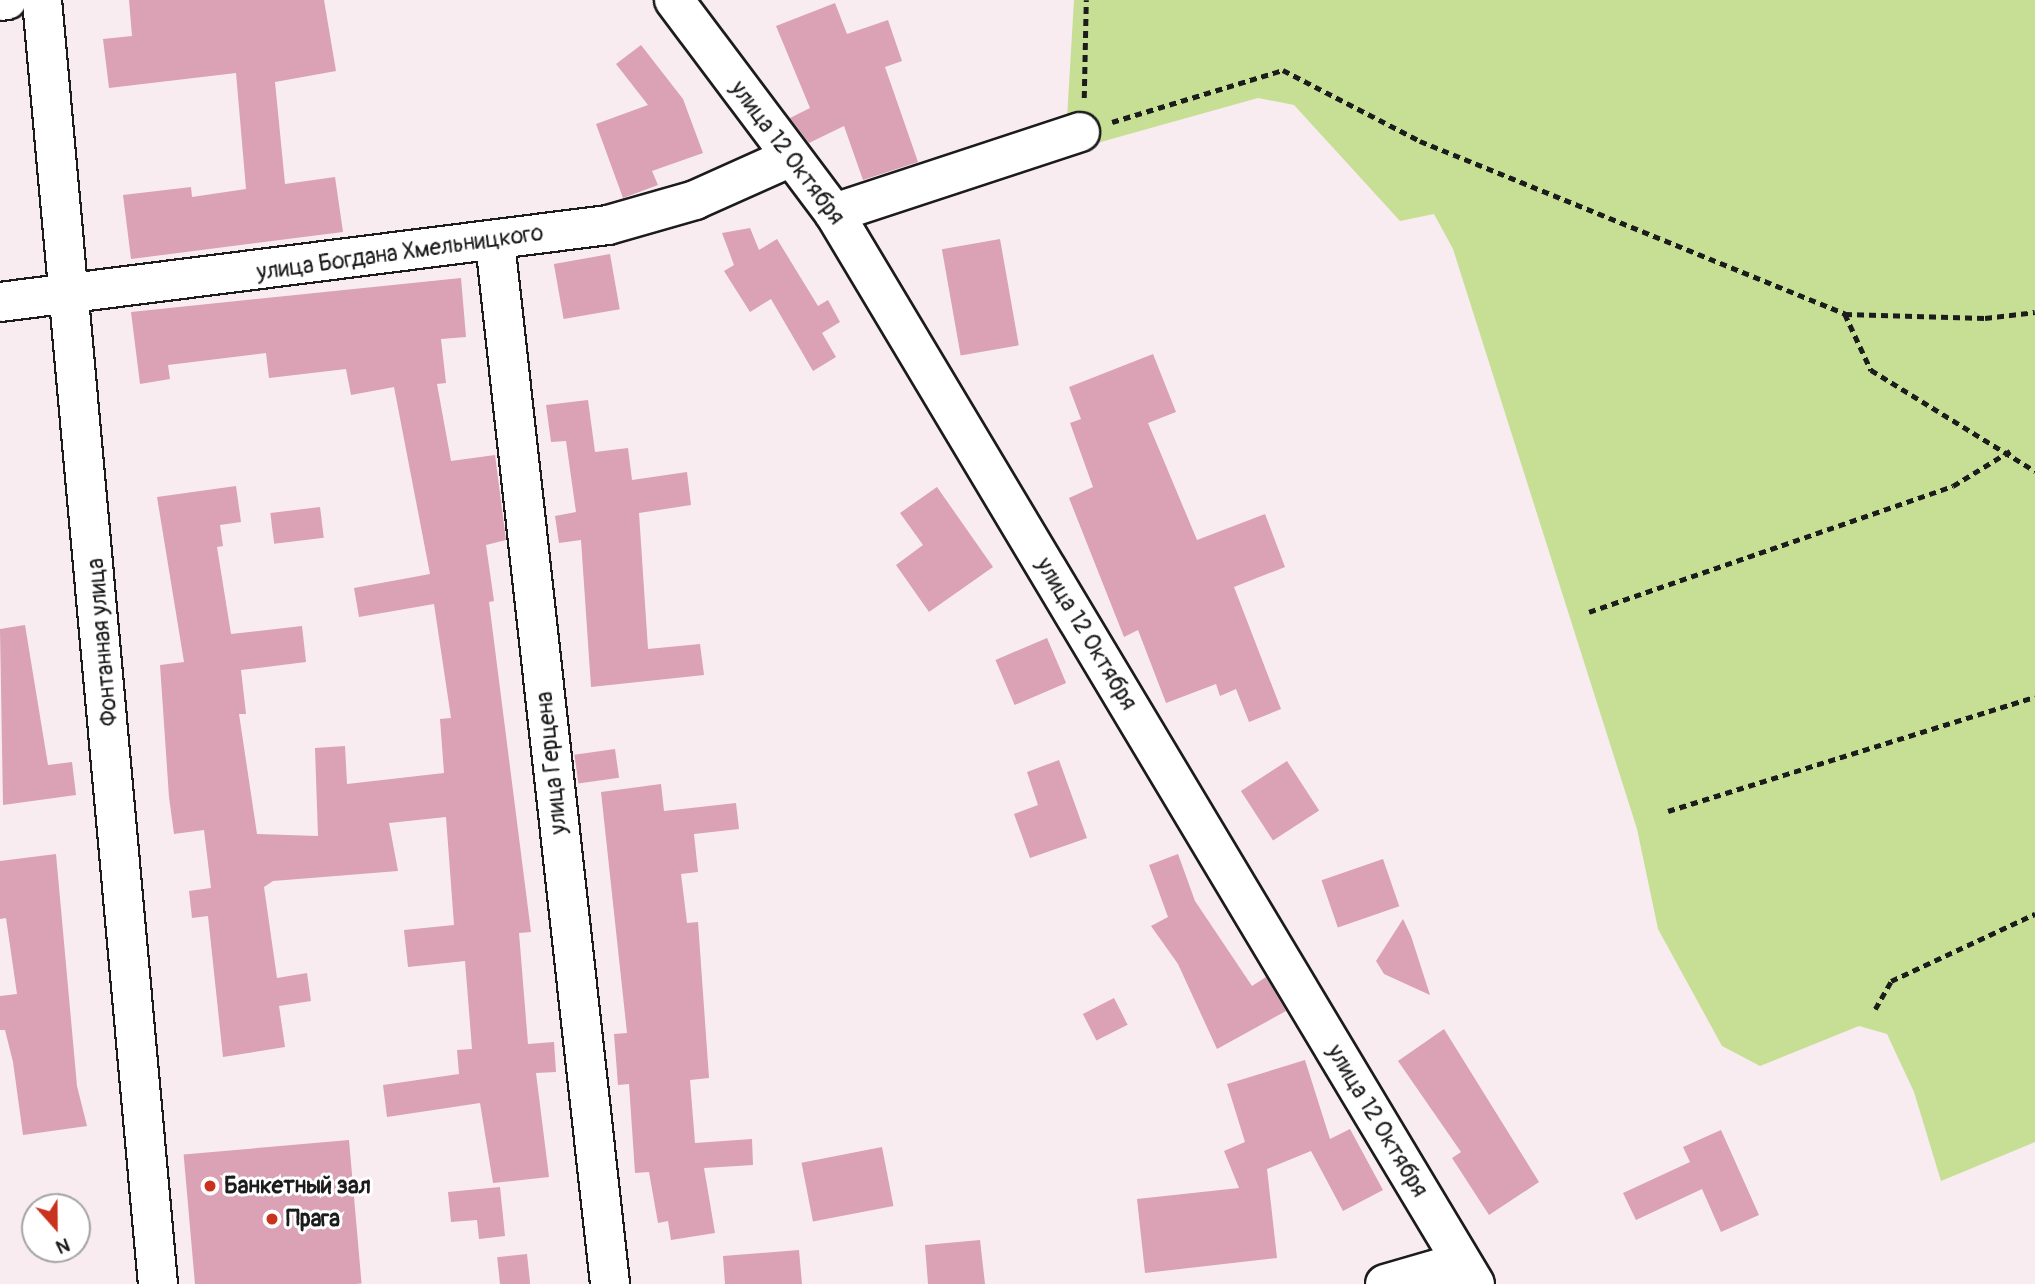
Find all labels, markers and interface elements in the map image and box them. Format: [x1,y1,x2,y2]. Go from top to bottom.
street label: улица 12 Октября [724,76,850,230]
street label: улица Богдана Хмельницкого [255,219,545,287]
street label: улица 12 Октября [1030,553,1142,715]
street label: Фонтанная улица [82,557,124,727]
street label: улица Герцена [531,690,573,836]
street label: улица 12 Октября [1321,1040,1433,1202]
place label: Банкетный зал [224,1172,371,1200]
marker: Банкетный зал [202,1178,218,1194]
north arrow [21,1193,91,1263]
place label: Прага [286,1205,340,1233]
marker: Прага [264,1211,280,1227]
text: N [53,1232,73,1259]

